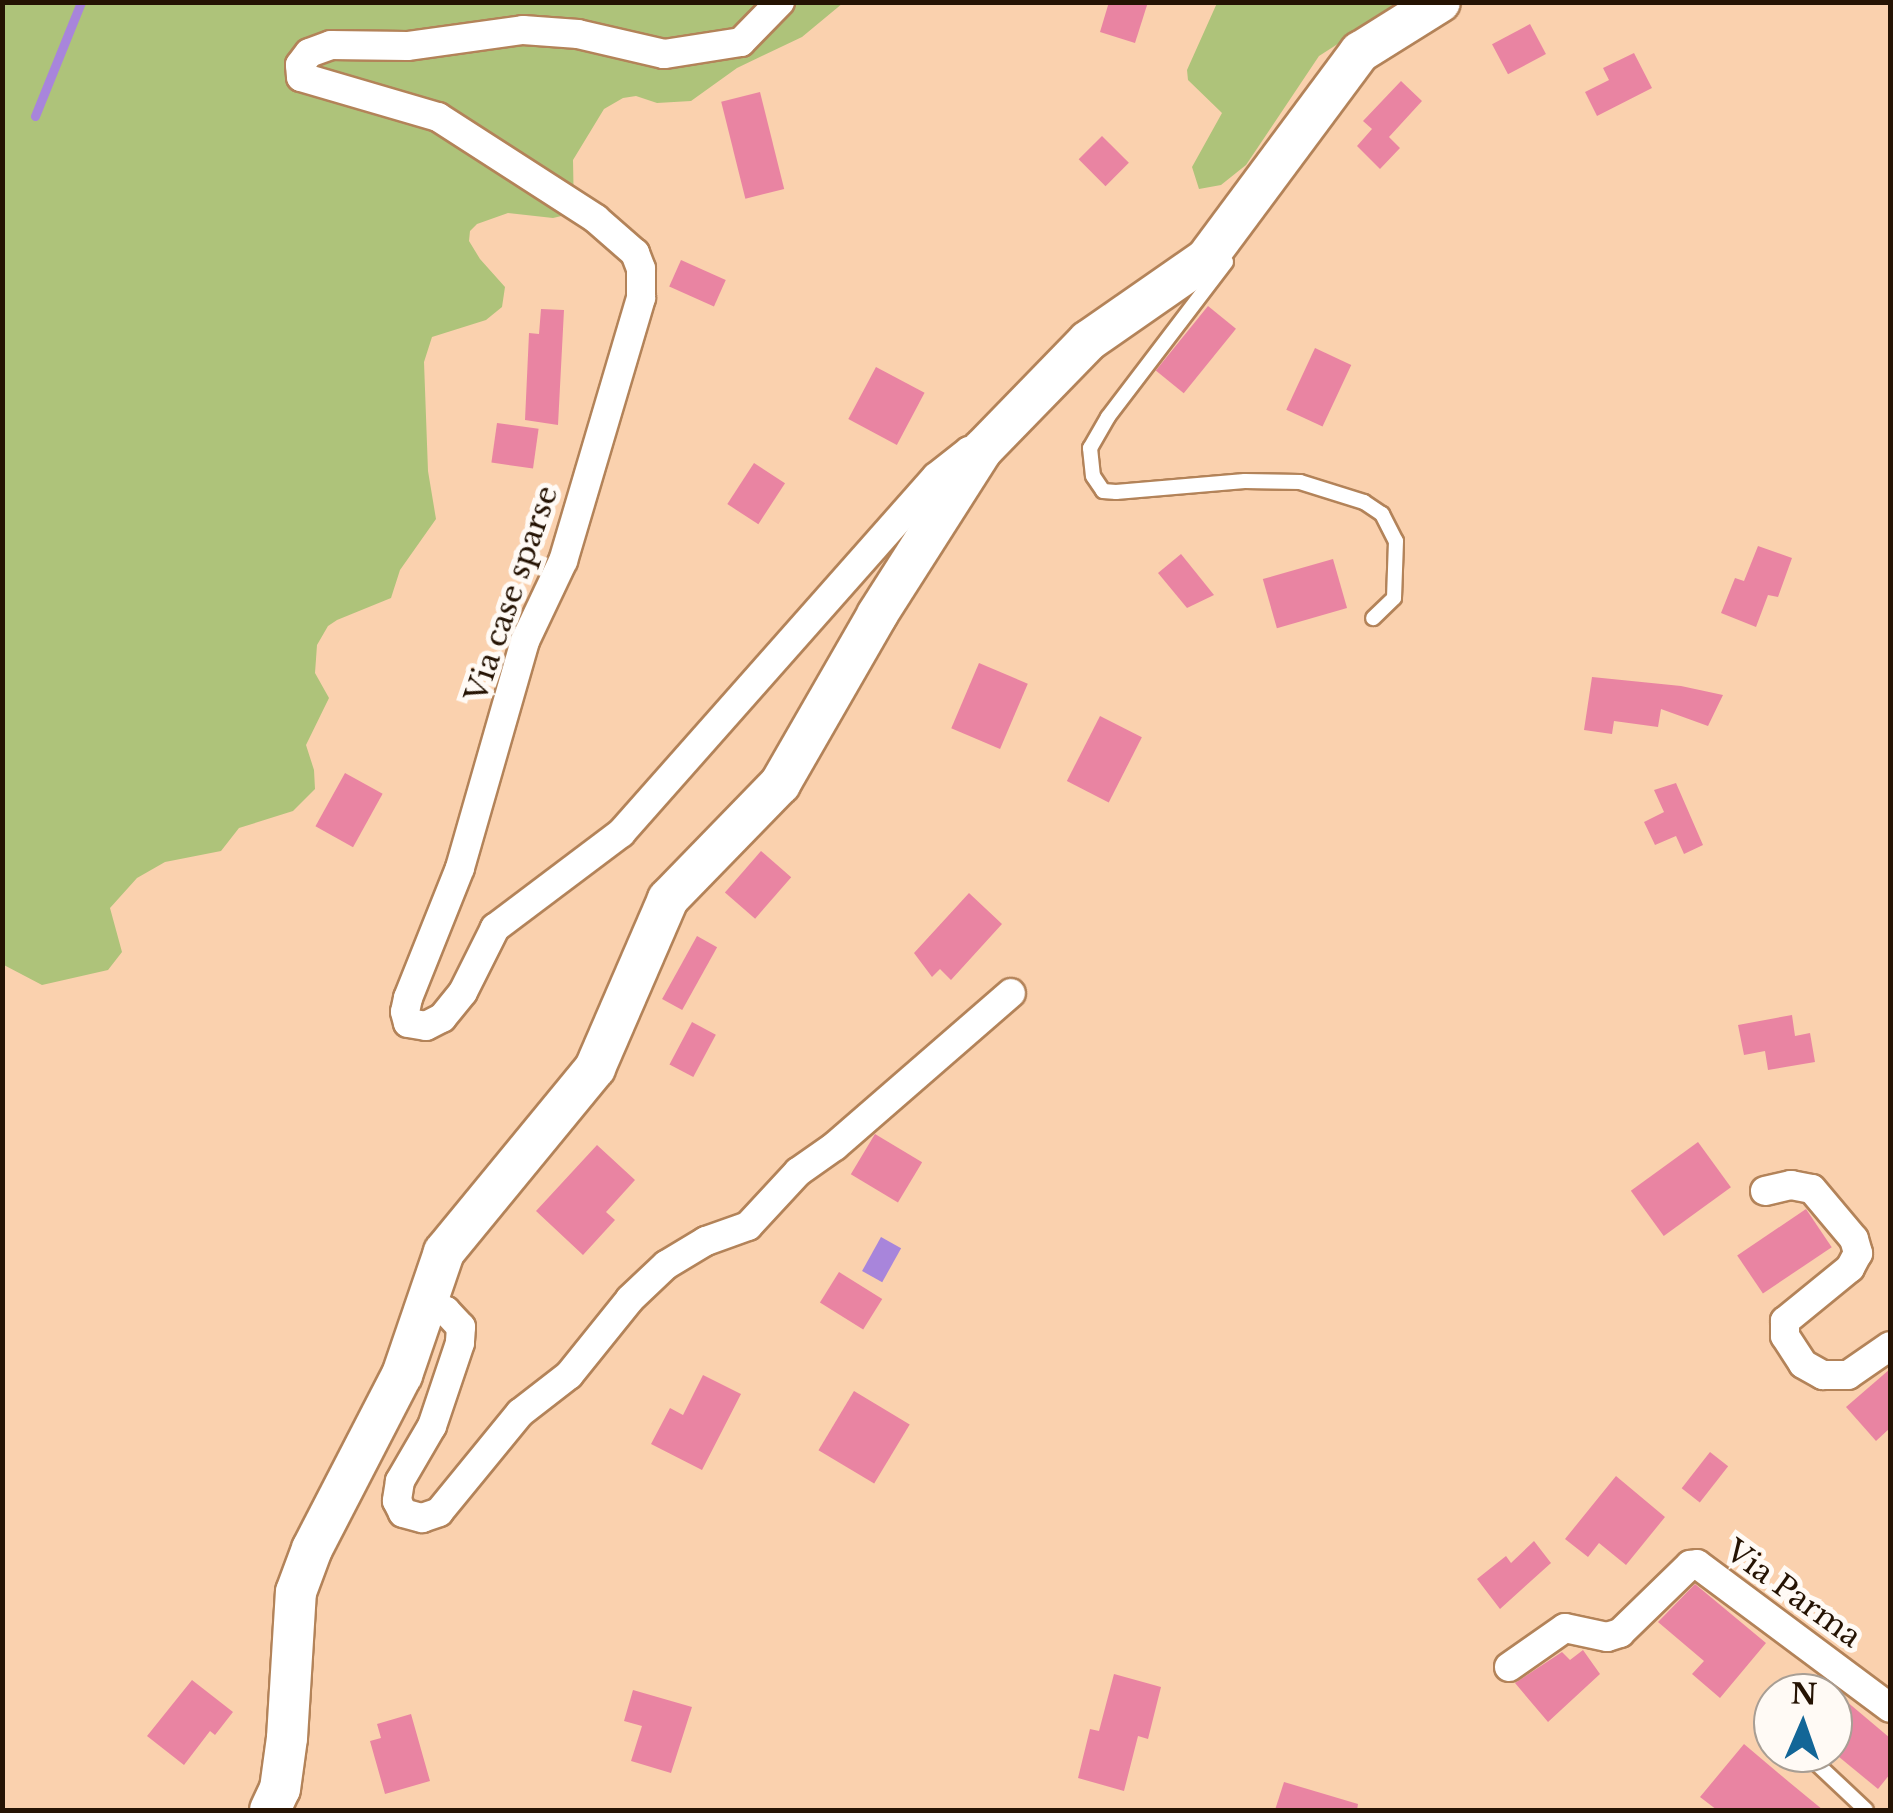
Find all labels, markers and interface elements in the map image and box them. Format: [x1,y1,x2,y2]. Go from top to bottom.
street label: Via case sparse [458,481,566,707]
street label: Via Parma [1718,1533,1868,1655]
north arrow [1753,1673,1853,1773]
text: N [1790,1677,1818,1712]

